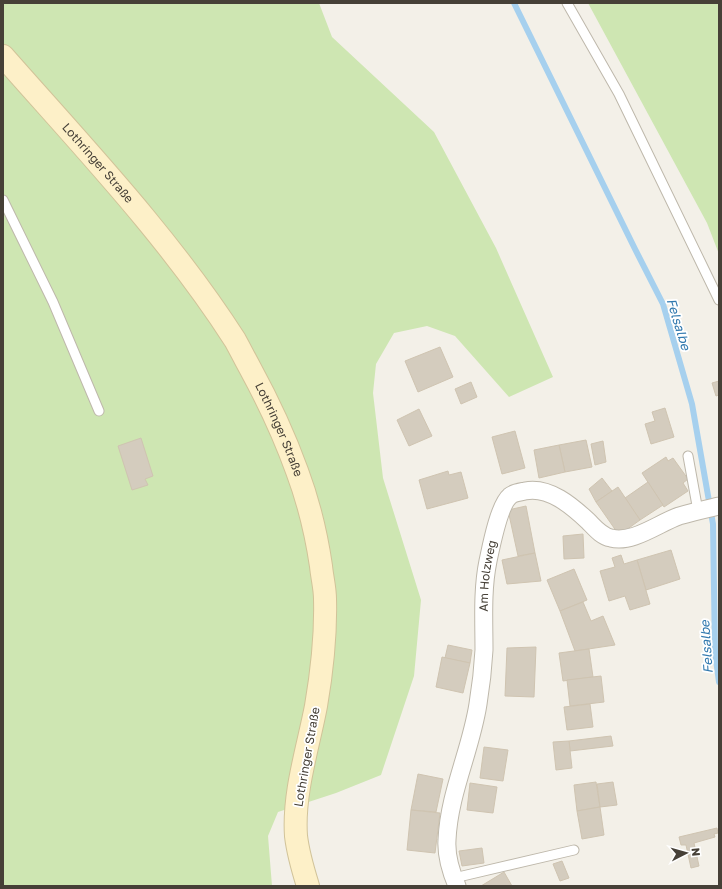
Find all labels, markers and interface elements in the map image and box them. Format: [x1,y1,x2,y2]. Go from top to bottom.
street label: Lothringer Straße [59,120,137,206]
water label: Felsalbe [664,296,695,353]
street label: Lothringer Straße [252,380,306,479]
street label: Am Holzweg [476,539,499,612]
water label: Felsalbe [696,618,716,674]
street label: Lothringer Straße [290,706,323,808]
north arrow [666,833,706,873]
text: N [690,847,703,857]

